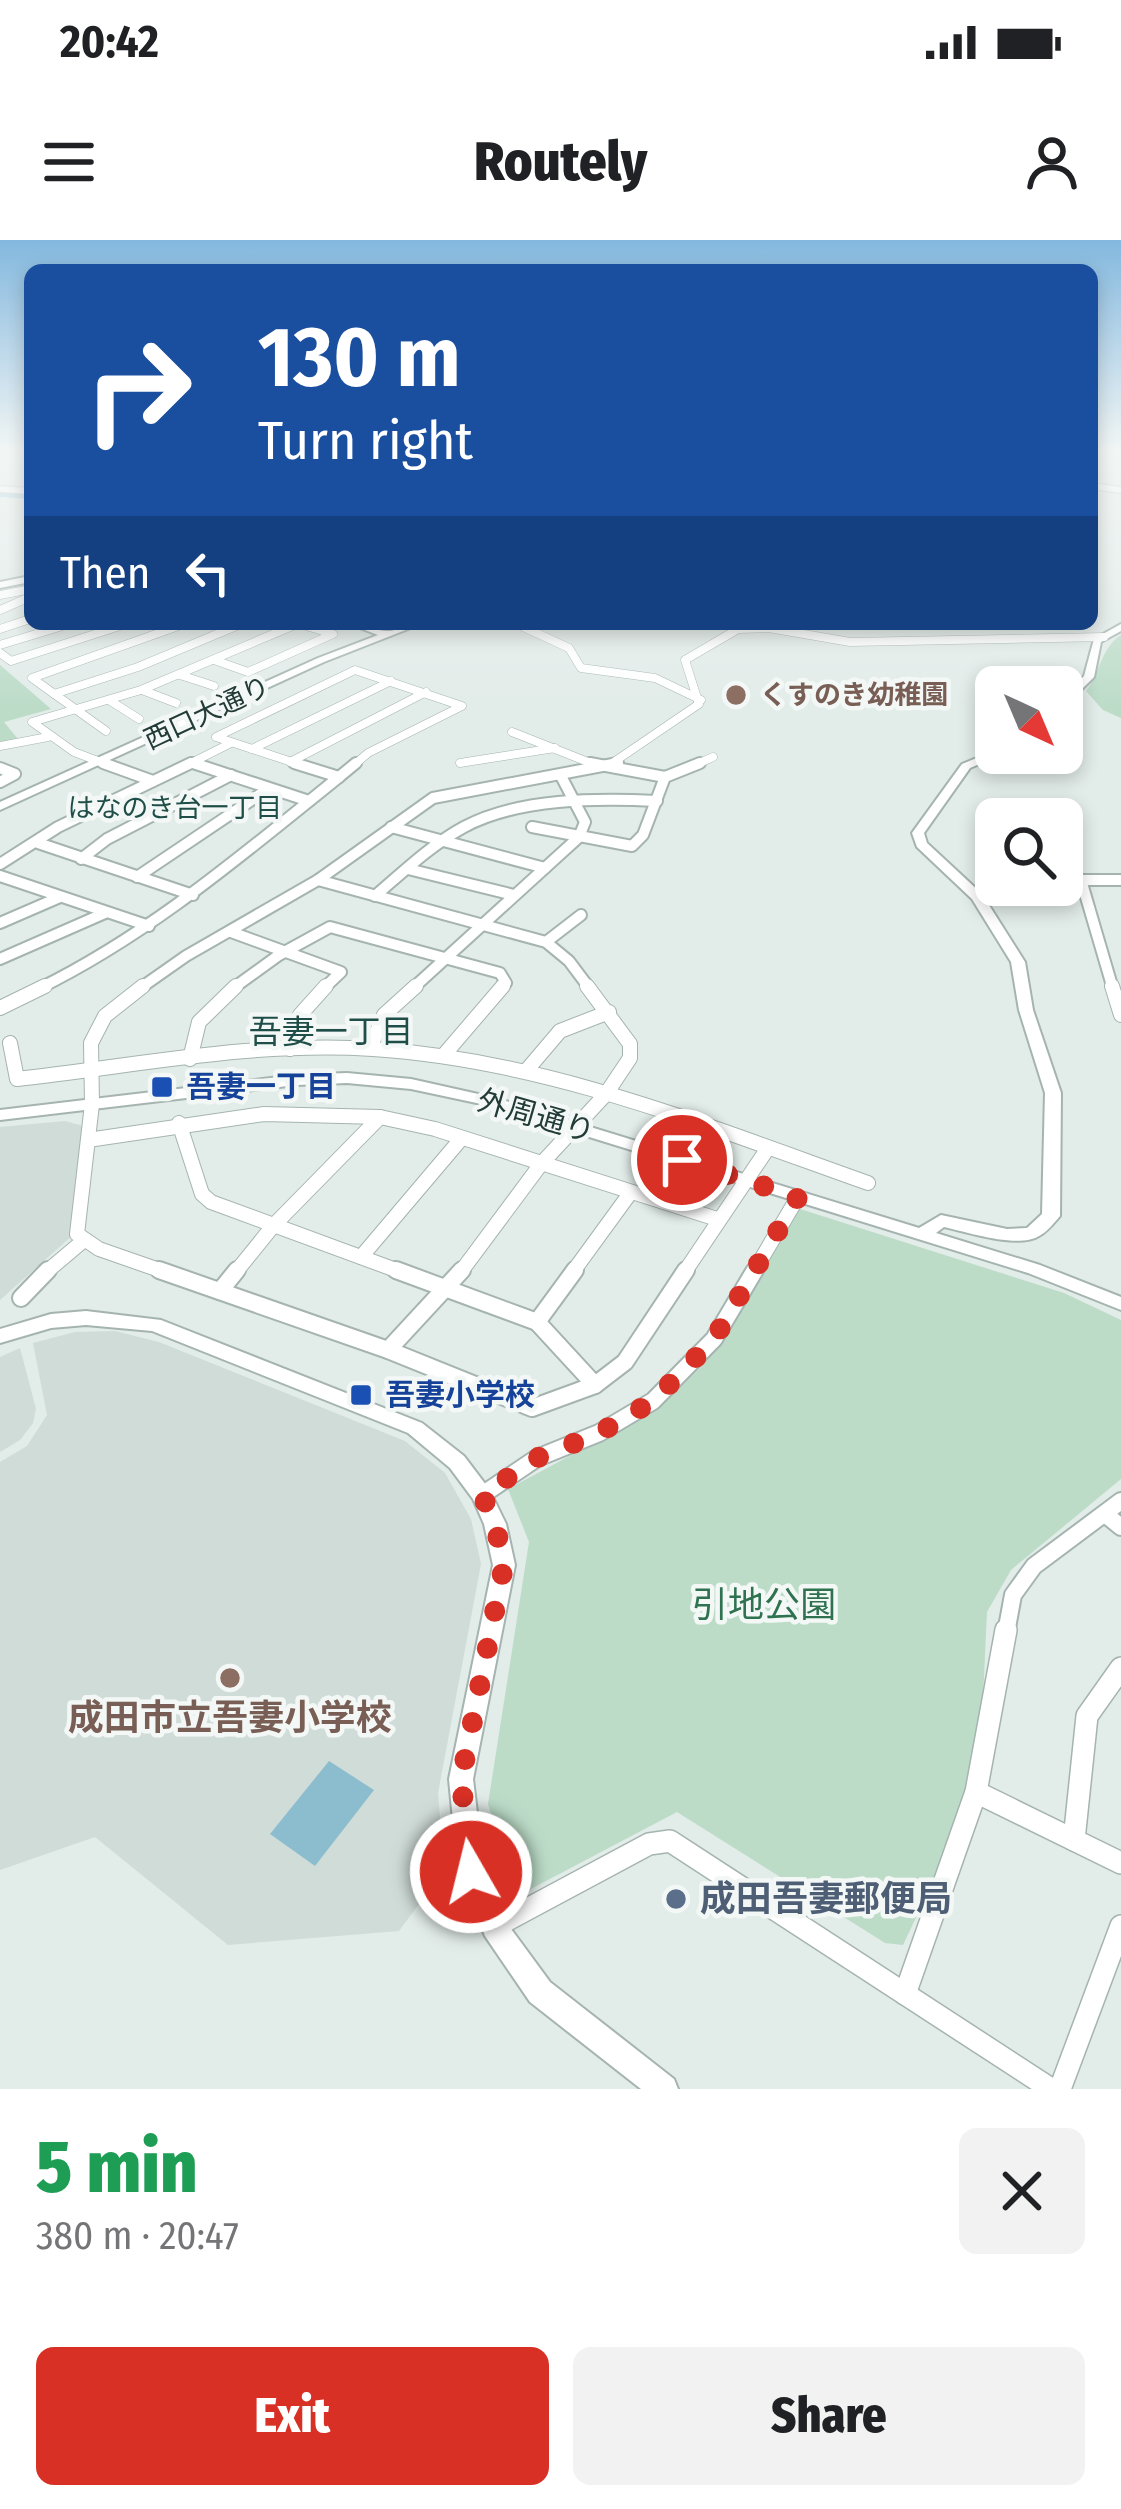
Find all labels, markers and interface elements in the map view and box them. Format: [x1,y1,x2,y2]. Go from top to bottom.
text: 20:42 [60,15,159,69]
icon: menu [36,129,102,195]
icon: person [1019,129,1085,195]
text: Routely [474,130,647,194]
text: 130 m [258,307,461,408]
icon: right [60,312,216,468]
text: Turn right [258,409,473,473]
icon: left [175,540,241,606]
text: Then [60,546,151,600]
north arrow [975,666,1083,774]
map controls [975,666,1083,906]
street label: 西口大通り [139,670,275,756]
place label: くすのき幼稚園 [760,679,948,711]
marker: くすのき幼稚園 [723,682,749,708]
district label: はなのき台一丁目 [67,792,283,824]
button: search [975,798,1083,906]
district label: 吾妻一丁目 [249,1012,414,1052]
place label: 吾妻一丁目 [186,1069,336,1105]
marker: 吾妻一丁目 [149,1074,175,1100]
street label: 外周通り [473,1082,599,1150]
pin [631,1109,733,1211]
icon: arrive [649,1127,715,1193]
place label: 吾妻小学校 [385,1377,535,1413]
marker: 吾妻小学校 [348,1382,374,1408]
park label: 引地公園 [692,1583,836,1627]
marker: 成田市立吾妻小学校 [217,1665,243,1691]
place label: 成田市立吾妻小学校 [68,1696,392,1740]
position arrow [408,1809,534,1935]
place label: 成田吾妻郵便局 [700,1877,952,1921]
marker: 成田吾妻郵便局 [663,1886,689,1912]
text: 5 min [36,2125,198,2211]
button: close [959,2128,1085,2254]
text: 380 m · 20:47 [36,2213,239,2259]
button: Exit [36,2347,549,2485]
button: Share [573,2347,1085,2485]

